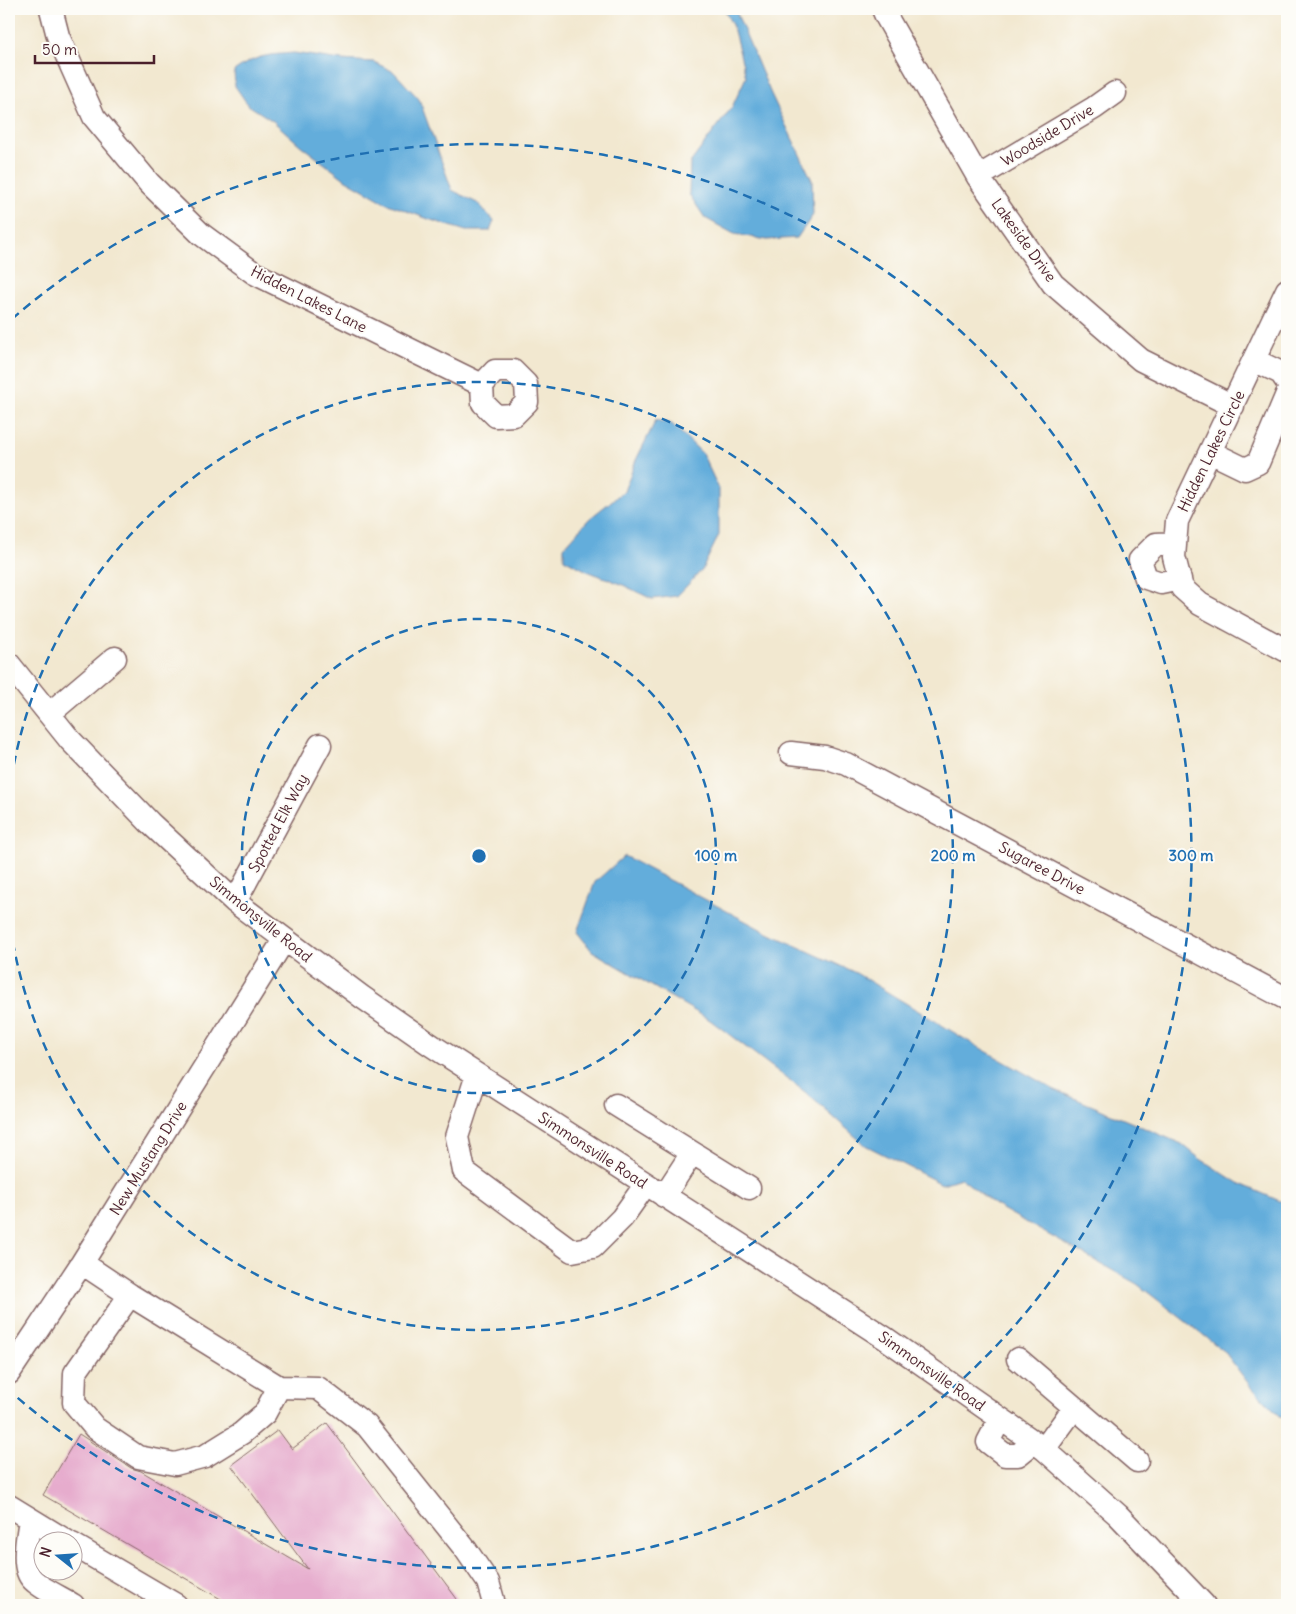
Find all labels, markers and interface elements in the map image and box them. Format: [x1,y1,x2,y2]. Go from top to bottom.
scale bar [35,32,154,64]
text: 50 m [42,40,77,59]
street label: Woodside Drive [997,100,1097,170]
street label: Lakeside Drive [987,195,1061,285]
street label: Hidden Lakes Lane [248,261,370,337]
street label: Hidden Lakes Circle [1173,387,1249,515]
street label: Spotted Elk Way [244,770,312,876]
street label: Sugaree Drive [996,837,1088,899]
text: 100 m [695,846,737,865]
text: 200 m [931,846,975,865]
text: 300 m [1169,846,1214,865]
centre of rings [470,847,488,865]
street label: Simmonsville Road [206,872,316,966]
street label: New Mustang Drive [105,1097,191,1219]
street label: Simmonsville Road [535,1108,651,1192]
street label: Simmonsville Road [875,1327,989,1415]
north arrow [32,1532,82,1582]
text: N [36,1545,56,1559]

